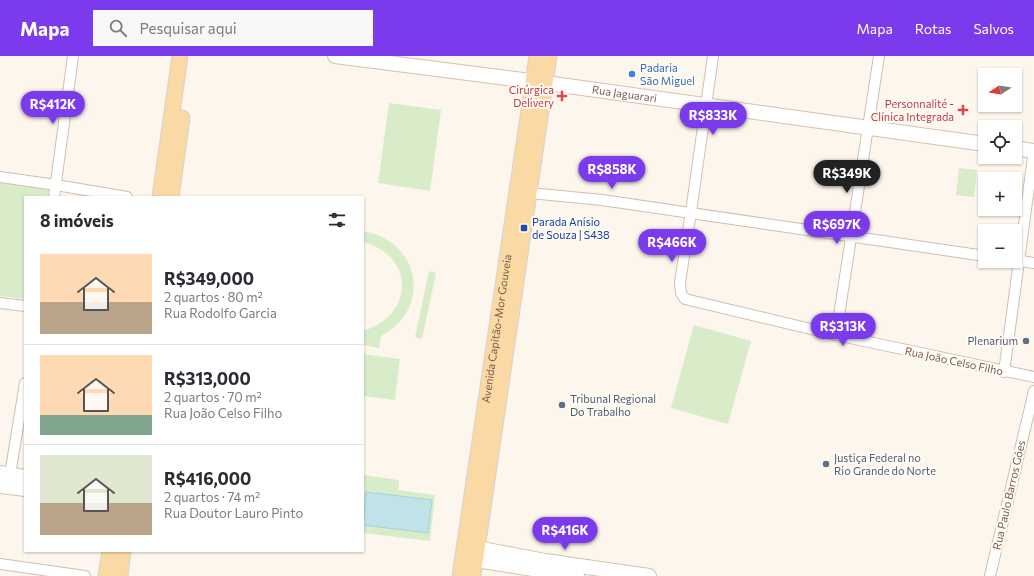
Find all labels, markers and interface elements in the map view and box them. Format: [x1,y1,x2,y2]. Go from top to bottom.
search box [93,10,373,46]
text: Mapa [20,17,69,40]
icon: search [107,17,129,39]
text: Pesquisar aqui [139,19,237,37]
text: Mapa [857,20,893,37]
text: Rotas [915,20,951,37]
text: Salvos [973,20,1014,37]
place label: Padaria São Miguel [640,61,695,87]
north arrow [978,68,1022,112]
map controls [978,68,1022,268]
marker: Padaria São Miguel [627,69,637,79]
street label: Rua Jaguarari [591,82,658,104]
place label: Cirúrgica Delivery [509,83,554,109]
pin: R$412K [20,91,86,125]
marker: Cirúrgica Delivery [557,91,567,101]
text: R$412K [30,96,76,112]
place label: Personnalité - Clínica Integrada [871,97,954,123]
pin: R$833K [680,102,746,136]
marker: Personnalité - Clínica Integrada [957,104,969,116]
text: R$833K [689,107,737,123]
button: locate [978,120,1022,164]
pin: R$858K [579,156,645,190]
pin: R$349K [814,160,880,194]
text: R$858K [587,161,637,177]
text: R$349K [822,165,872,181]
button: + [978,172,1022,216]
icon: filters [326,209,348,231]
text: 8 imóveis [40,210,114,231]
pin: R$697K [804,211,870,245]
place label: Parada Anísio de Souza | S438 [532,215,610,241]
text: R$697K [813,216,861,232]
marker: Parada Anísio de Souza | S438 [519,223,529,233]
button: − [978,224,1022,268]
pin: R$466K [639,229,705,263]
text: R$466K [647,234,697,250]
street label: Avenida Capitão-Mor Gouveia [479,253,514,404]
text: R$349,000 [164,268,254,289]
icon: home [72,270,120,318]
text: 2 quartos · 80 m² [164,289,263,305]
text: Rua Rodolfo Garcia [164,305,277,321]
pin: R$313K [810,313,876,347]
text: R$313K [820,318,866,334]
place label: Plenarium [967,334,1018,347]
marker: Plenarium [1021,336,1031,346]
street label: Rua João Celso Filho [904,344,1005,378]
text: R$313,000 [164,368,251,389]
icon: home [72,371,120,419]
text: 2 quartos · 70 m² [164,389,262,405]
place label: Tribunal Regional Do Trabalho [570,392,656,418]
marker: Tribunal Regional Do Trabalho [557,400,567,410]
text: Rua João Celso Filho [164,405,282,421]
street label: Rua Paulo Barros Góes [990,439,1027,551]
place label: Justiça Federal no Rio Grande do Norte [834,451,936,477]
marker: Justiça Federal no Rio Grande do Norte [821,459,831,469]
text: R$416,000 [164,468,251,489]
icon: home [72,471,120,519]
text: 2 quartos · 74 m² [164,489,260,505]
text: Rua Doutor Lauro Pinto [164,505,303,521]
pin: R$416K [532,517,598,551]
text: R$416K [541,522,589,538]

